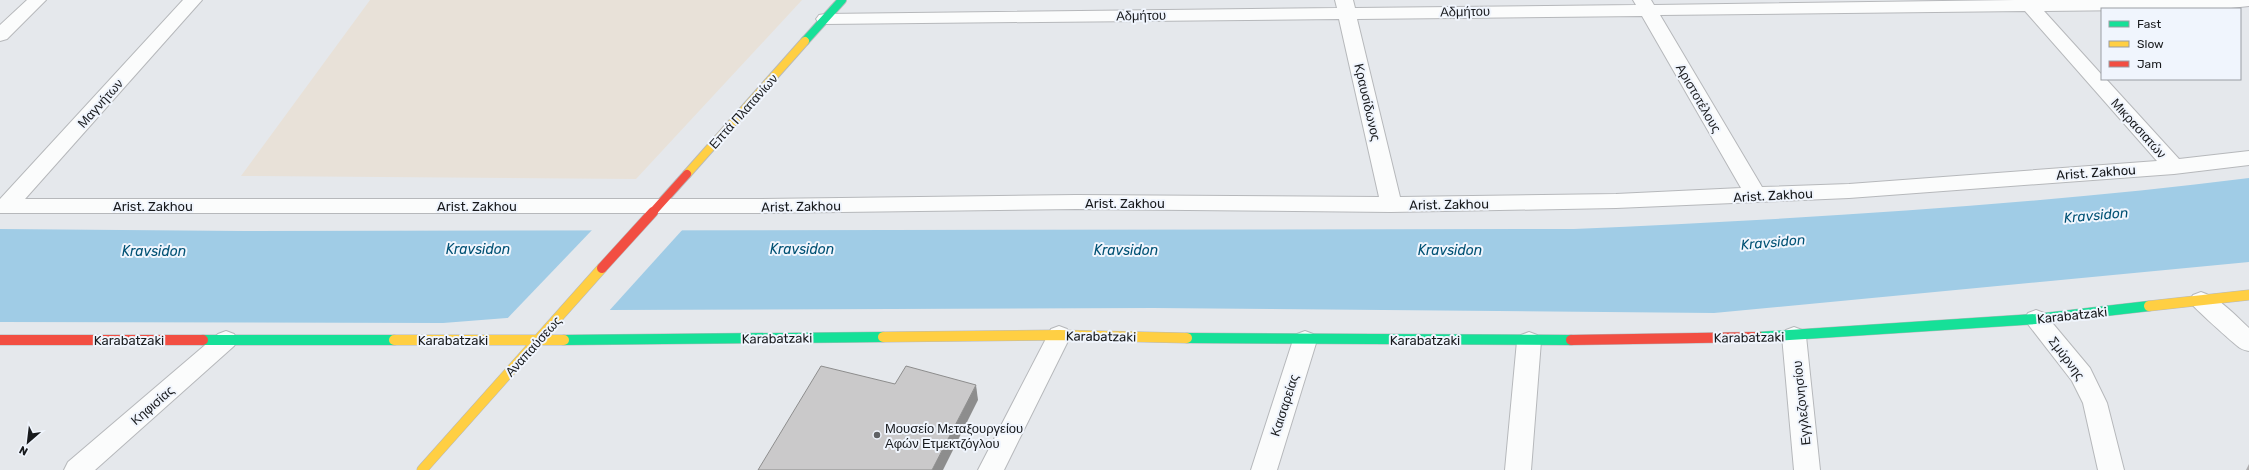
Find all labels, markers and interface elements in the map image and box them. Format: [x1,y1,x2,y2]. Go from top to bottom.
street label: Αδμήτου [1440,4,1490,19]
street label: Αδμήτου [1116,8,1166,23]
legend [2101,8,2241,80]
text: Fast [2137,17,2161,31]
text: Slow [2137,37,2164,51]
text: Jam [2137,57,2162,71]
street label: Αριστοτέλους [1673,61,1724,135]
street label: Κραυσίδωνος [1351,62,1384,142]
street label: Επτά Πλατανίων [706,71,781,152]
street label: Μαγνήτων [75,76,126,131]
street label: Μικρασιατών [2108,95,2169,161]
street label: Arist. Zakhou [2056,162,2136,183]
street label: Arist. Zakhou [1733,186,1813,205]
street label: Arist. Zakhou [1085,196,1165,211]
street label: Arist. Zakhou [1409,196,1489,213]
street label: Arist. Zakhou [761,198,841,215]
street label: Arist. Zakhou [113,199,193,214]
street label: Arist. Zakhou [437,199,517,214]
water label: Kravsidon [2063,204,2129,227]
water label: Kravsidon [1740,231,1806,254]
water label: Kravsidon [446,241,510,258]
water label: Kravsidon [770,241,834,258]
water label: Kravsidon [1094,242,1158,259]
water label: Kravsidon [1418,242,1482,259]
water label: Kravsidon [122,243,186,260]
street label: Karabatzaki [2036,304,2108,327]
street label: Αναπαύσεως [502,313,564,380]
street label: Karabatzaki [1066,328,1136,345]
street label: Karabatzaki [1714,329,1784,346]
street label: Karabatzaki [742,330,812,347]
street label: Karabatzaki [94,333,164,348]
street label: Karabatzaki [418,333,488,348]
street label: Karabatzaki [1390,333,1460,348]
street label: Σμύρνης [2046,334,2088,383]
street label: Εγγλεζονησίου [1790,360,1813,446]
street label: Καισαρείας [1267,372,1302,438]
street label: Κηφισίας [128,383,177,428]
place label: Μουσείο Μεταξουργείου Αφών Ετμεκτζόγλου [885,421,1023,451]
north arrow [8,422,48,462]
marker: Μουσείο Μεταξουργείου Αφών Ετμεκτζόγλου [872,430,882,440]
text: N [17,443,30,458]

